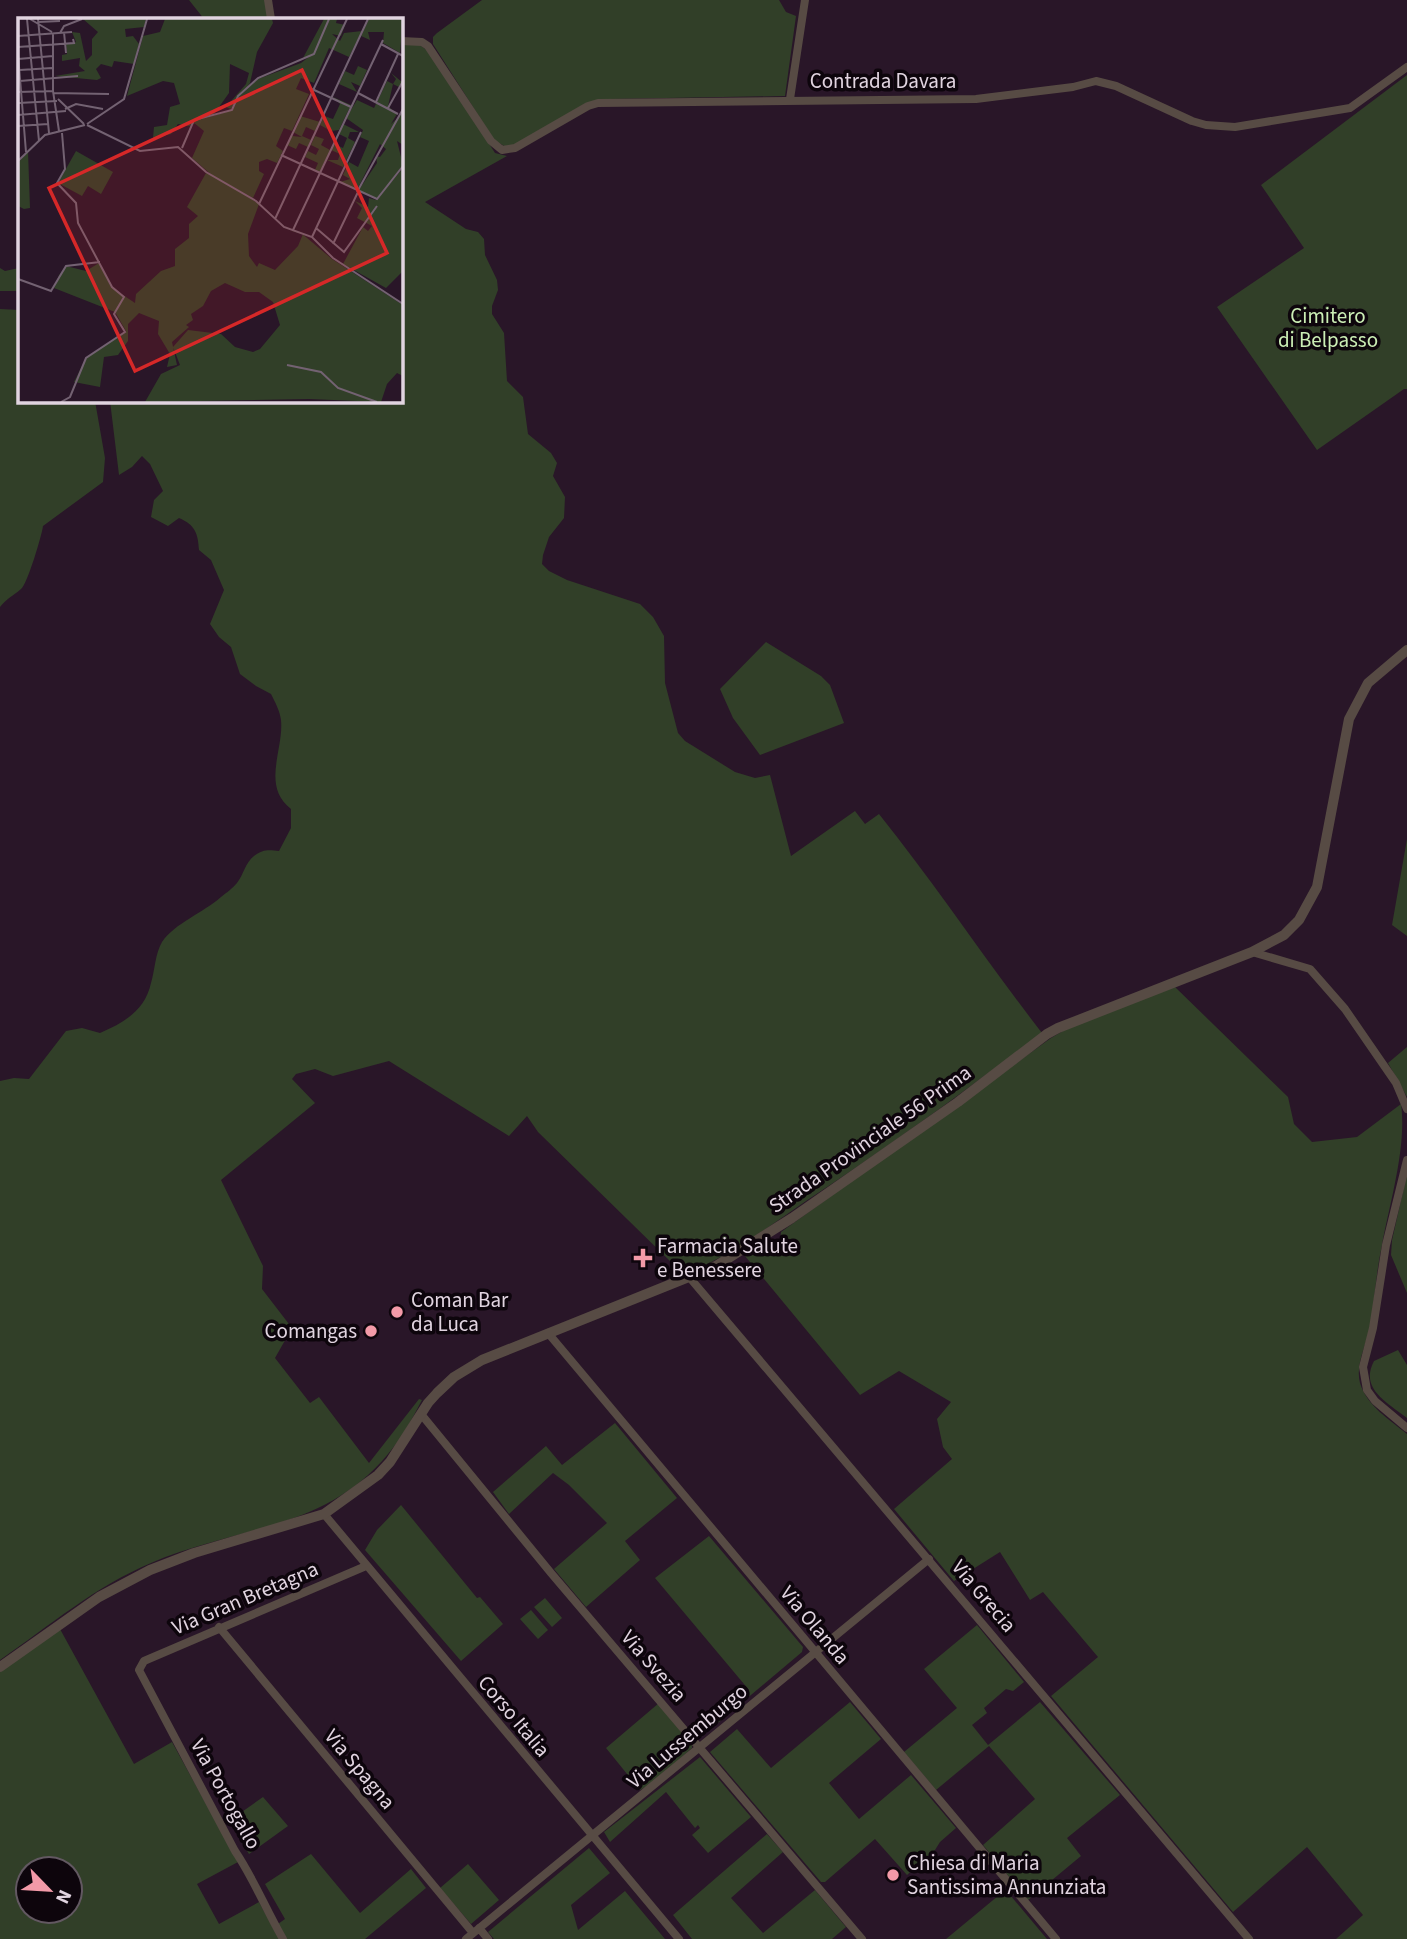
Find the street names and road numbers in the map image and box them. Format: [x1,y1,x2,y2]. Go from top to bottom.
street label: Contrada Davara [810,66,956,96]
street label: Strada Provinciale 56 Prima [763,1058,977,1220]
street label: Via Grecia [945,1553,1023,1639]
street label: Via Gran Bretagna [167,1554,323,1642]
street label: Via Olanda [773,1579,857,1671]
street label: Via Svezia [614,1623,694,1709]
street label: Corso Italia [471,1669,557,1763]
street label: Via Lussemburgo [620,1676,754,1796]
street label: Via Spagna [317,1722,403,1816]
street label: Via Portogallo [183,1733,269,1855]

